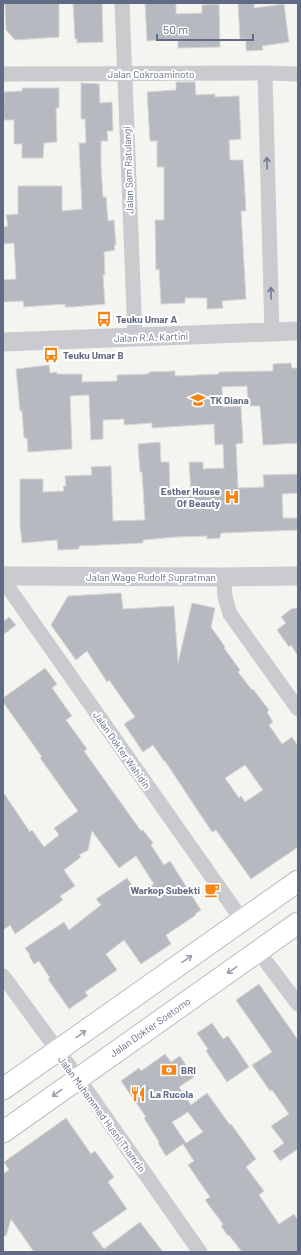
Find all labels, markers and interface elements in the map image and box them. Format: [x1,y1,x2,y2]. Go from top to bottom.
scale bar [157,16,253,42]
text: 50 m [163,22,188,36]
street label: Jalan Cokroaminoto [108,68,194,80]
street label: Jalan Sam Ratulangi [120,126,136,214]
one-way arrow [264,157,271,170]
one-way arrow [267,287,275,300]
bus stop icon: Teuku Umar A [95,310,113,328]
place label: Teuku Umar A [116,313,177,325]
street label: Jalan R.A. Kartini [114,330,188,344]
bus stop icon: Teuku Umar B [42,346,60,364]
place label: Teuku Umar B [63,349,124,361]
school or university icon: TK Diana [189,391,207,409]
place label: TK Diana [210,394,249,406]
place label: Esther House Of Beauty [161,485,221,509]
hospital icon: Esther House Of Beauty [223,488,241,506]
street label: Jalan Wage Rudolf Supratman [86,571,216,583]
street label: Jalan Dokter Wahidin [91,709,153,791]
cafe icon: Warkop Subekti [203,881,221,899]
place label: Warkop Subekti [130,884,200,896]
one-way arrow [181,955,192,963]
one-way arrow [226,966,237,974]
street label: Jalan Dokter Soetomo [107,995,193,1059]
one-way arrow [75,1030,86,1038]
street label: Jalan Muhammad Husni Thamrin [56,1054,148,1174]
bank icon: BRI [160,1061,178,1079]
place label: BRI [181,1064,196,1076]
restaurant icon: La Rucola [129,1085,147,1103]
place label: La Rucola [150,1088,193,1100]
one-way arrow [52,1089,63,1097]

